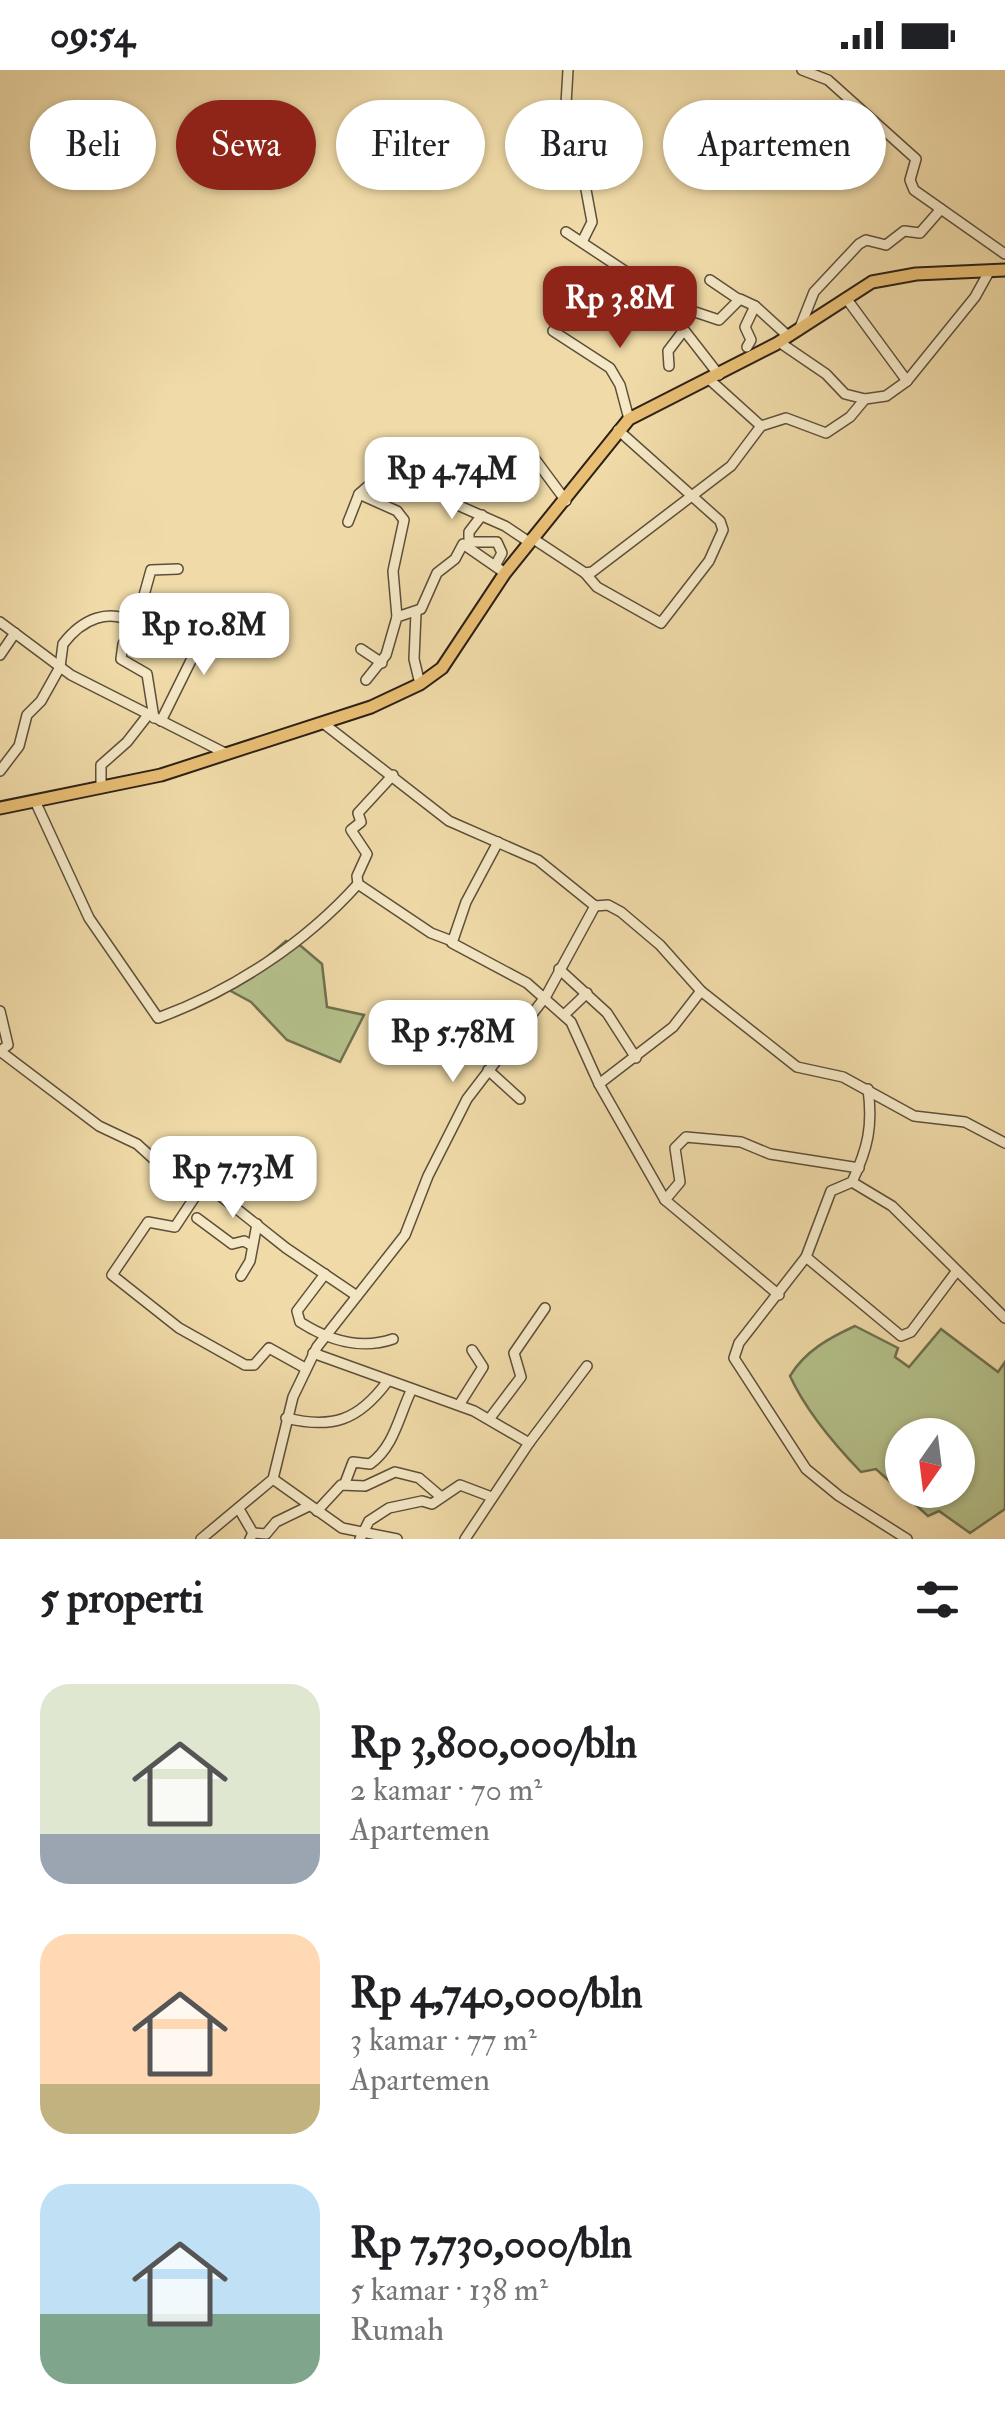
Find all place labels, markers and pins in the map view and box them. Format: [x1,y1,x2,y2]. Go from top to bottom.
pin: Rp 3.8M [528,266,712,351]
pin: Rp 4.74M [349,437,555,522]
pin: Rp 10.8M [101,593,307,678]
pin: Rp 5.78M [350,1000,556,1085]
pin: Rp 7.73M [130,1136,336,1221]

